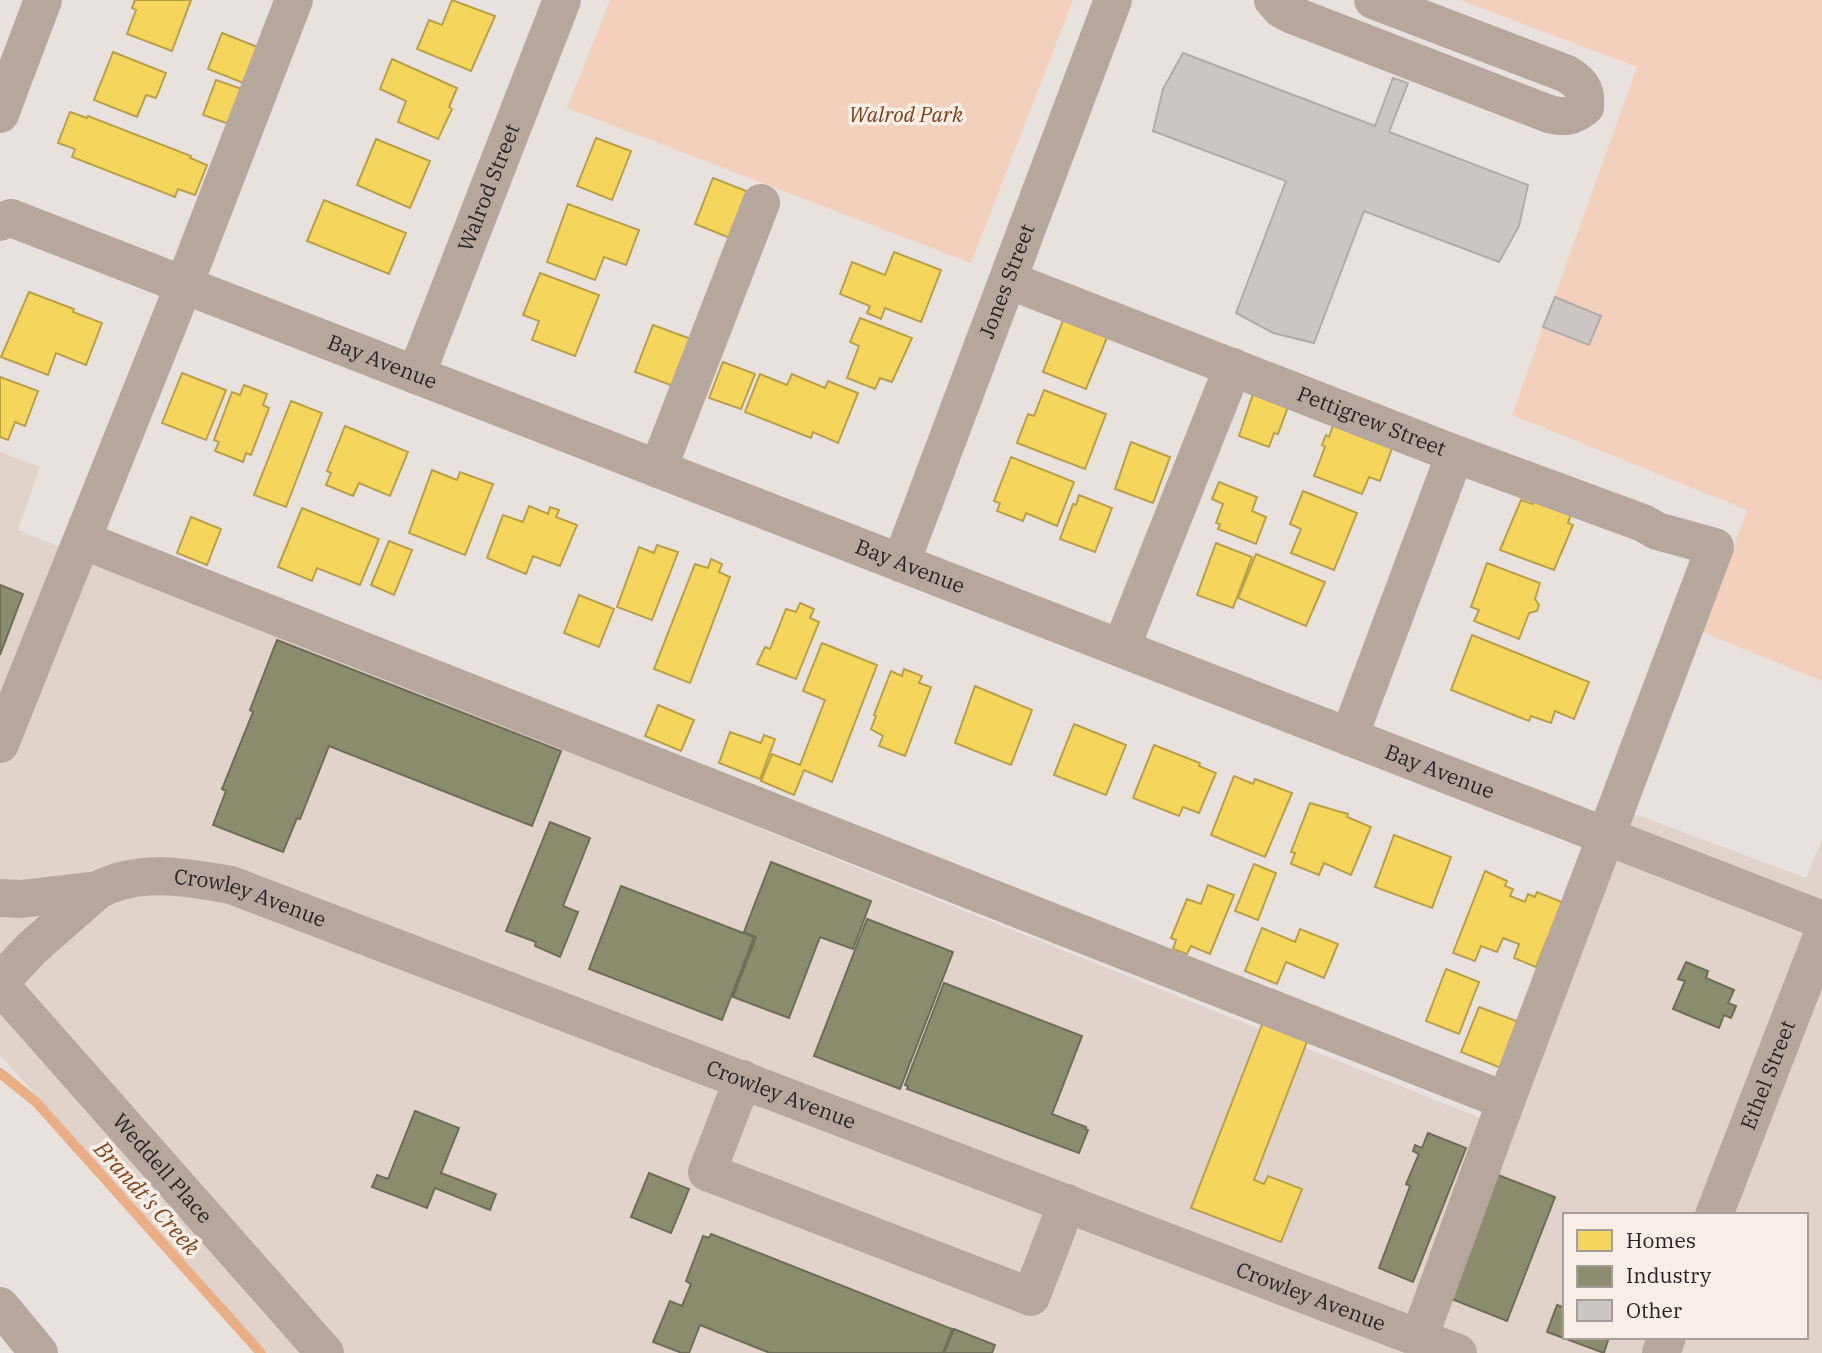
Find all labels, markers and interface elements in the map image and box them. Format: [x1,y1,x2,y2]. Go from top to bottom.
park label: Walrod Park [849,100,964,128]
street label: Walrod Street [450,119,526,255]
street label: Jones Street [972,220,1040,342]
street label: Bay Avenue [324,327,442,395]
street label: Pettigrew Street [1293,379,1450,462]
street label: Bay Avenue [852,532,969,599]
street label: Bay Avenue [1381,737,1499,805]
street label: Crowley Avenue [173,862,330,933]
street label: Ethel Street [1733,1016,1801,1134]
street label: Crowley Avenue [703,1053,860,1135]
street label: Weddell Place [107,1107,219,1229]
water label: Brandt's Creek [88,1133,208,1262]
legend [1563,1213,1808,1339]
text: Homes [1626,1226,1696,1254]
street label: Crowley Avenue [1232,1255,1390,1337]
text: Industry [1626,1261,1712,1289]
text: Other [1626,1296,1683,1324]

